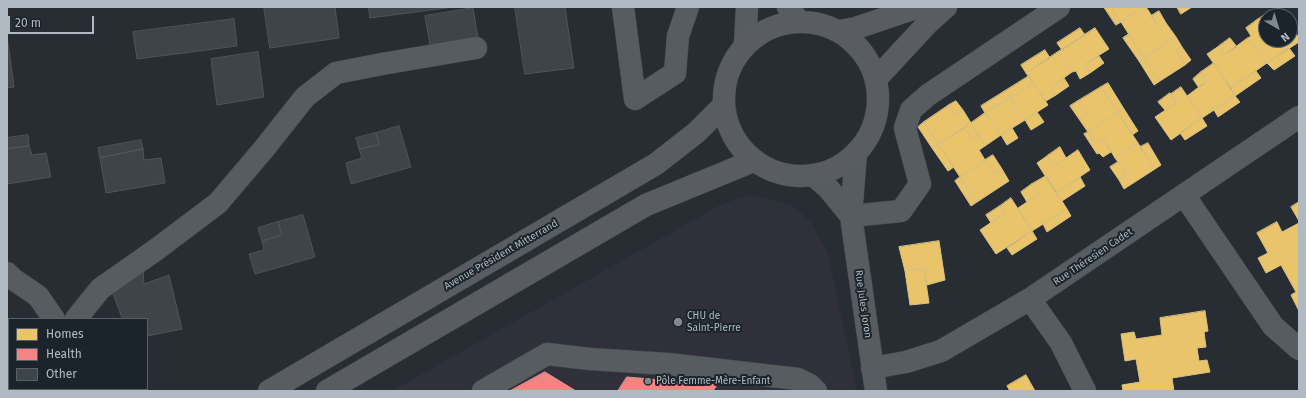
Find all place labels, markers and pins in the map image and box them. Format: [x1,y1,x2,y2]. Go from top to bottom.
place label: CHU de Saint-Pierre [687,310,741,334]
marker: CHU de Saint-Pierre [672,316,684,328]
place label: Pôle Femme-Mère-Enfant [656,375,770,387]
marker: Pôle Femme-Mère-Enfant [643,376,653,386]

